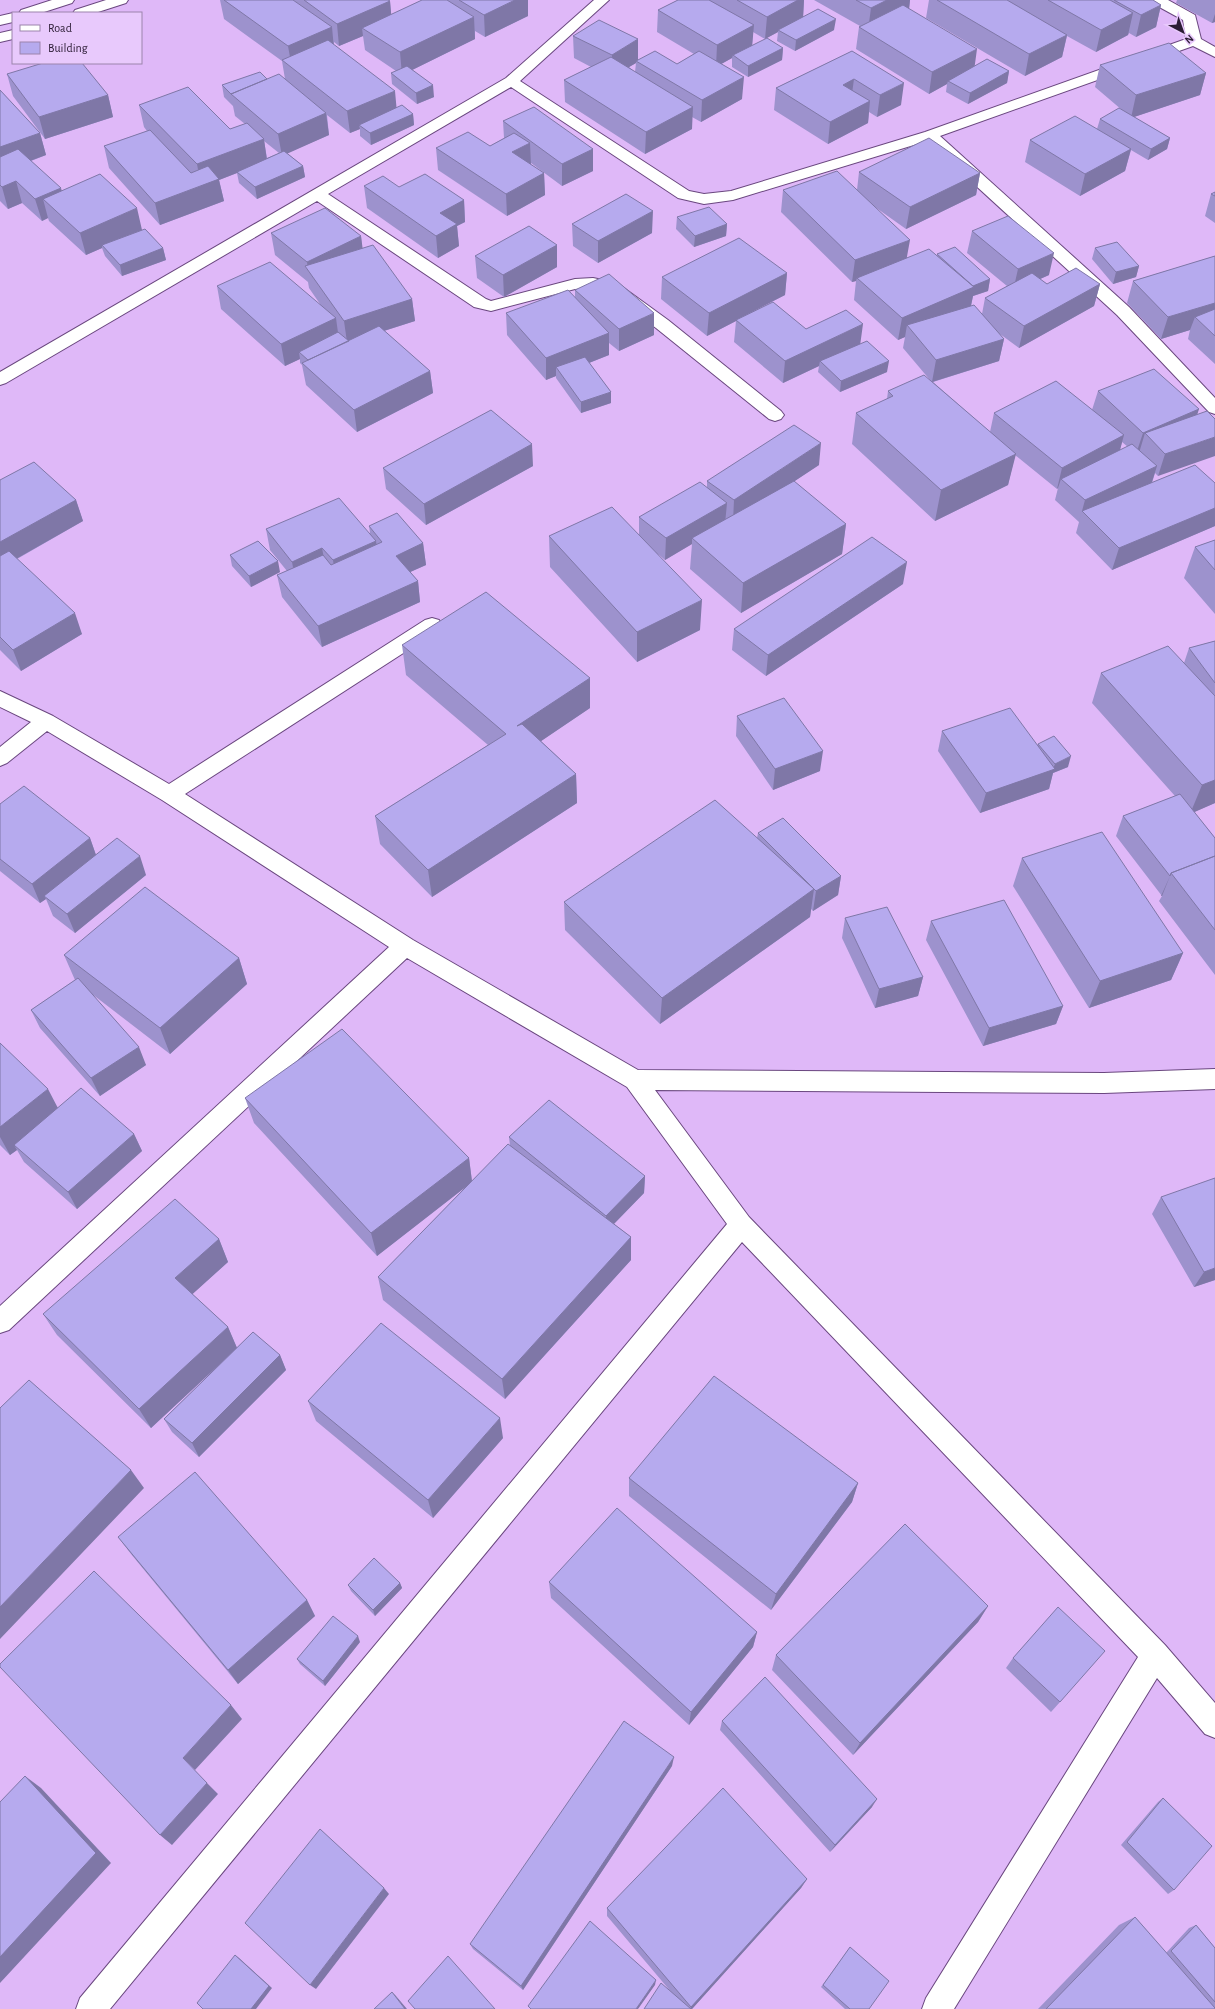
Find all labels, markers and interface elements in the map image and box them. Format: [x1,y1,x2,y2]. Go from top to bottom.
legend [12,12,142,64]
north arrow [1163,12,1203,52]
text: Road [48,22,72,34]
text: N [1183,33,1196,46]
text: Building [48,42,88,54]

